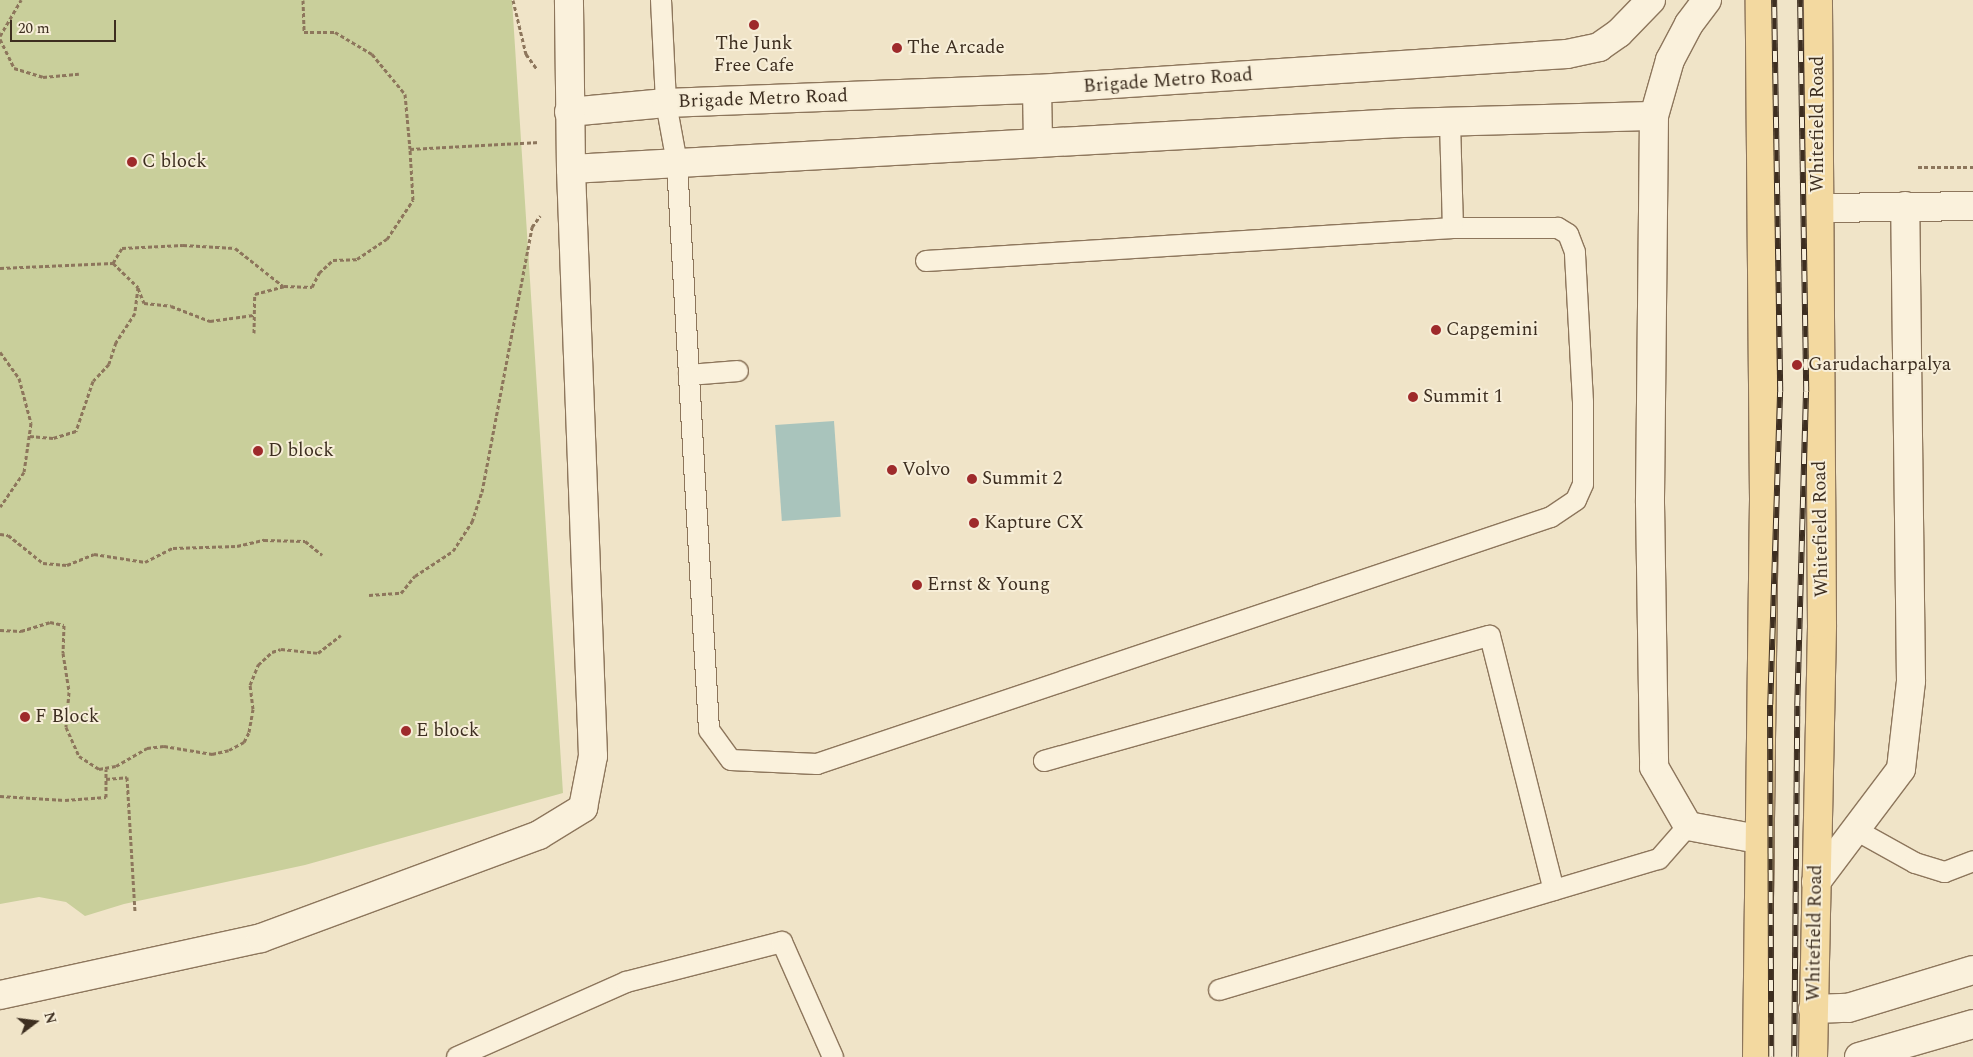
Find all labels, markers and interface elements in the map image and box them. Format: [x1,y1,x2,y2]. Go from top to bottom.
scale bar [12,10,119,42]
text: 20 m [18,17,50,40]
marker: The Junk Free Cafe [748,19,760,31]
place label: The Junk Free Cafe [714,33,794,77]
place label: The Arcade [907,37,1005,59]
marker: The Arcade [891,42,903,54]
street label: Whitefield Road [1807,56,1829,192]
street label: Brigade Metro Road [1083,64,1253,98]
street label: Brigade Metro Road [678,85,848,113]
place label: C block [142,151,207,173]
marker: C block [126,156,138,168]
place label: Capgemini [1446,319,1538,341]
marker: Capgemini [1430,324,1442,336]
place label: Garudacharpalya [1808,354,1951,376]
marker: Garudacharpalya [1790,358,1804,372]
place label: Summit 1 [1423,386,1503,408]
marker: Summit 1 [1407,391,1419,403]
place label: D block [268,440,334,462]
marker: D block [252,445,264,457]
place label: Volvo [902,459,950,481]
street label: Whitefield Road [1808,460,1834,598]
marker: Volvo [886,464,898,476]
place label: Summit 2 [982,468,1062,490]
marker: Summit 2 [966,473,978,485]
place label: Kapture CX [984,512,1084,534]
marker: Kapture CX [968,517,980,529]
place label: Ernst & Young [927,574,1050,596]
marker: Ernst & Young [911,579,923,591]
place label: F Block [35,706,99,728]
marker: F Block [19,711,31,723]
place label: E block [416,720,479,742]
marker: E block [400,725,412,737]
street label: Whitefield Road [1802,864,1828,1002]
north arrow [10,997,60,1047]
text: N [38,1010,62,1026]

